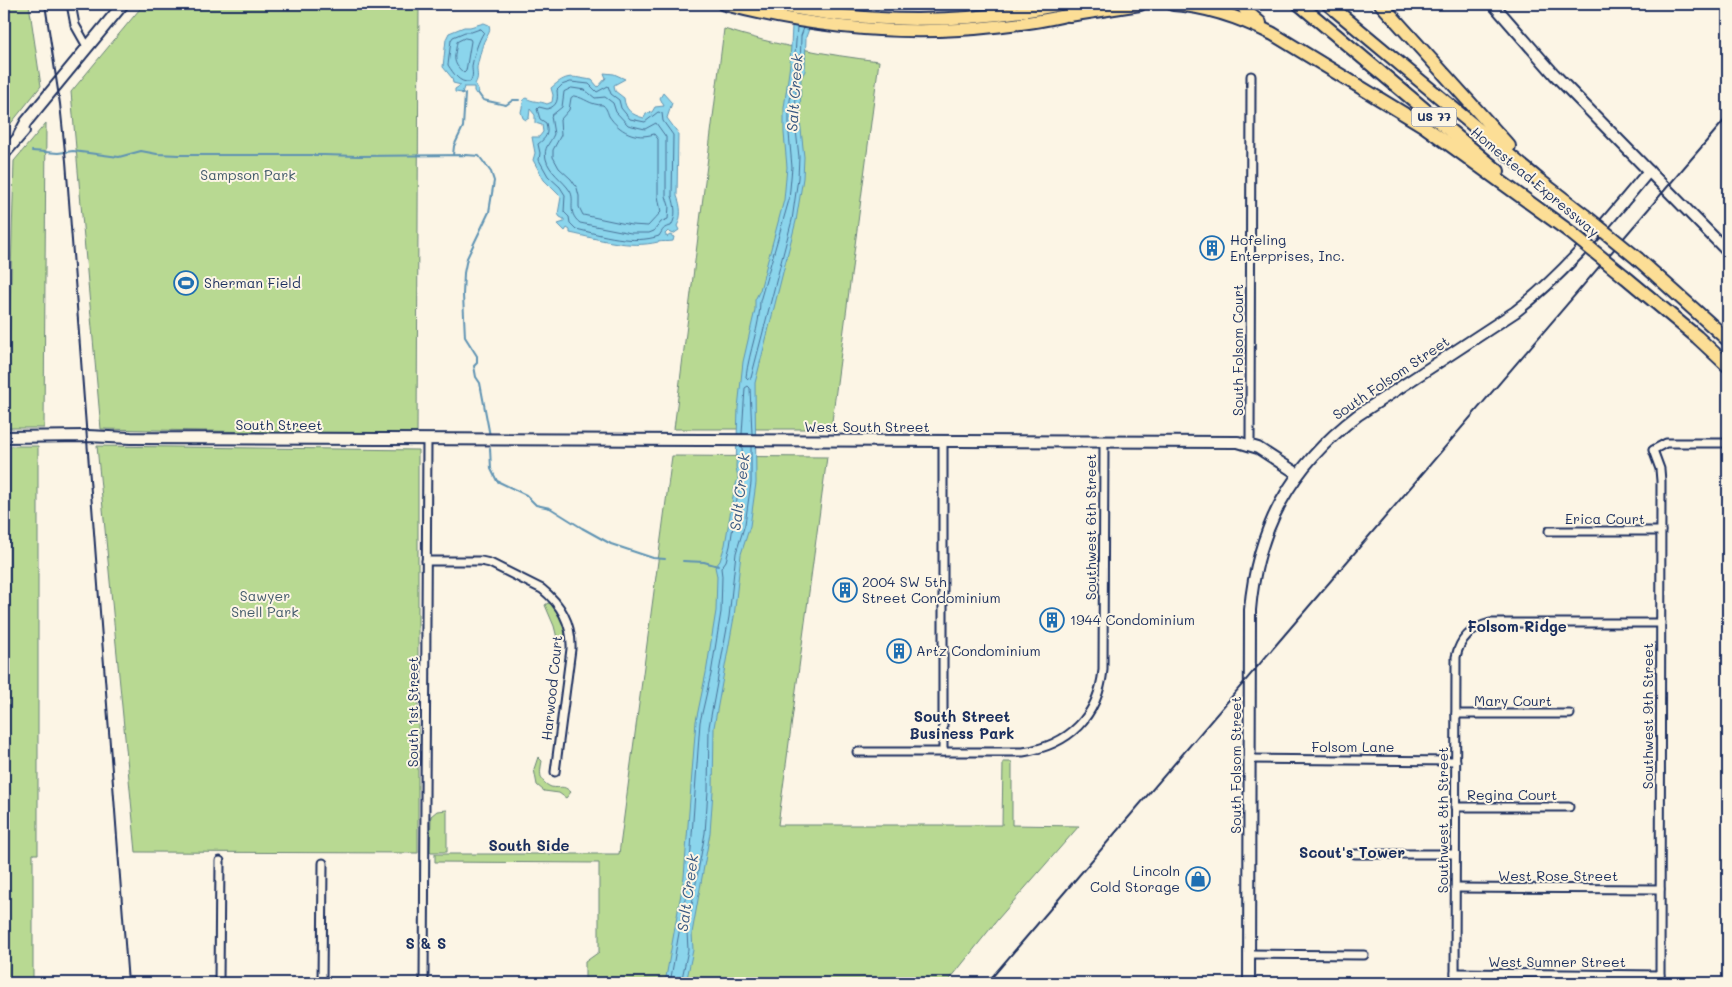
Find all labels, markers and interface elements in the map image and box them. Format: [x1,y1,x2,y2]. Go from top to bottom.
water label: Salt Creek [781,52,807,132]
road number: US 77 [1412,108,1456,126]
street label: Homestead Expressway [1467,122,1603,241]
park label: Sampson Park [200,165,296,184]
place label: Hofeling Enterprises, Inc. [1230,230,1345,265]
building icon: Hofeling Enterprises, Inc. [1199,235,1225,261]
sports icon: Sherman Field [173,270,199,296]
place label: Sherman Field [204,273,301,292]
street label: South Folsom Court [1228,284,1247,416]
street label: South Folsom Street [1328,331,1453,424]
street label: South Street [236,415,322,434]
street label: West South Street [804,417,930,436]
water label: Salt Creek [724,451,754,532]
street label: Southwest 6th Street [1081,454,1100,600]
street label: Erica Court [1565,509,1645,528]
place label: 2004 SW 5th Street Condominium [862,572,1001,607]
building icon: 2004 SW 5th Street Condominium [832,577,858,603]
park label: Sawyer Snell Park [231,586,299,621]
building icon: 1944 Condominium [1039,607,1065,633]
place label: 1944 Condominium [1070,610,1195,629]
district label: Folsom Ridge [1467,616,1567,636]
street label: Harwood Court [537,634,566,742]
building icon: Artz Condominium [886,638,912,664]
place label: Artz Condominium [916,641,1041,660]
street label: Southwest 9th Street [1638,643,1657,789]
street label: South 1st Street [403,657,422,767]
street label: Mary Court [1474,691,1552,710]
street label: South Folsom Street [1226,696,1245,834]
district label: South Street Business Park [910,706,1014,743]
street label: Folsom Lane [1312,737,1394,756]
street label: Southwest 8th Street [1433,747,1452,893]
street label: Regina Court [1467,785,1557,804]
district label: South Side [489,835,569,855]
district label: Scout's Tower [1299,842,1405,862]
water label: Salt Creek [672,852,702,933]
place label: Lincoln Cold Storage [1090,861,1180,896]
shop icon: Lincoln Cold Storage [1185,866,1211,892]
street label: West Rose Street [1498,866,1618,885]
district label: S & S [406,933,446,953]
street label: West Sumner Street [1488,952,1626,971]

